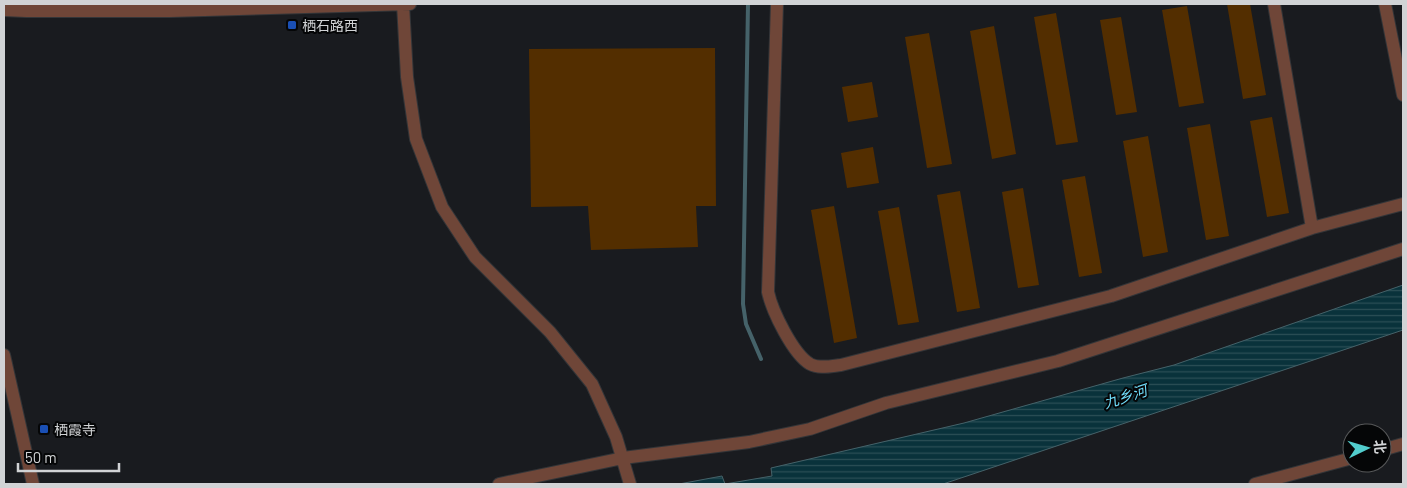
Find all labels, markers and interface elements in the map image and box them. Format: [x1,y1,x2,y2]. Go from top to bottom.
place label: 栖石路西 [302,17,358,34]
marker: 栖石路西 [286,19,298,31]
water label: 九乡河 [1101,380,1152,412]
place label: 栖霞寺 [54,421,96,438]
marker: 栖霞寺 [38,423,50,435]
north arrow [1342,423,1392,473]
text: 北 [1371,439,1390,455]
scale bar [18,440,119,472]
text: 50 m [25,448,57,466]

